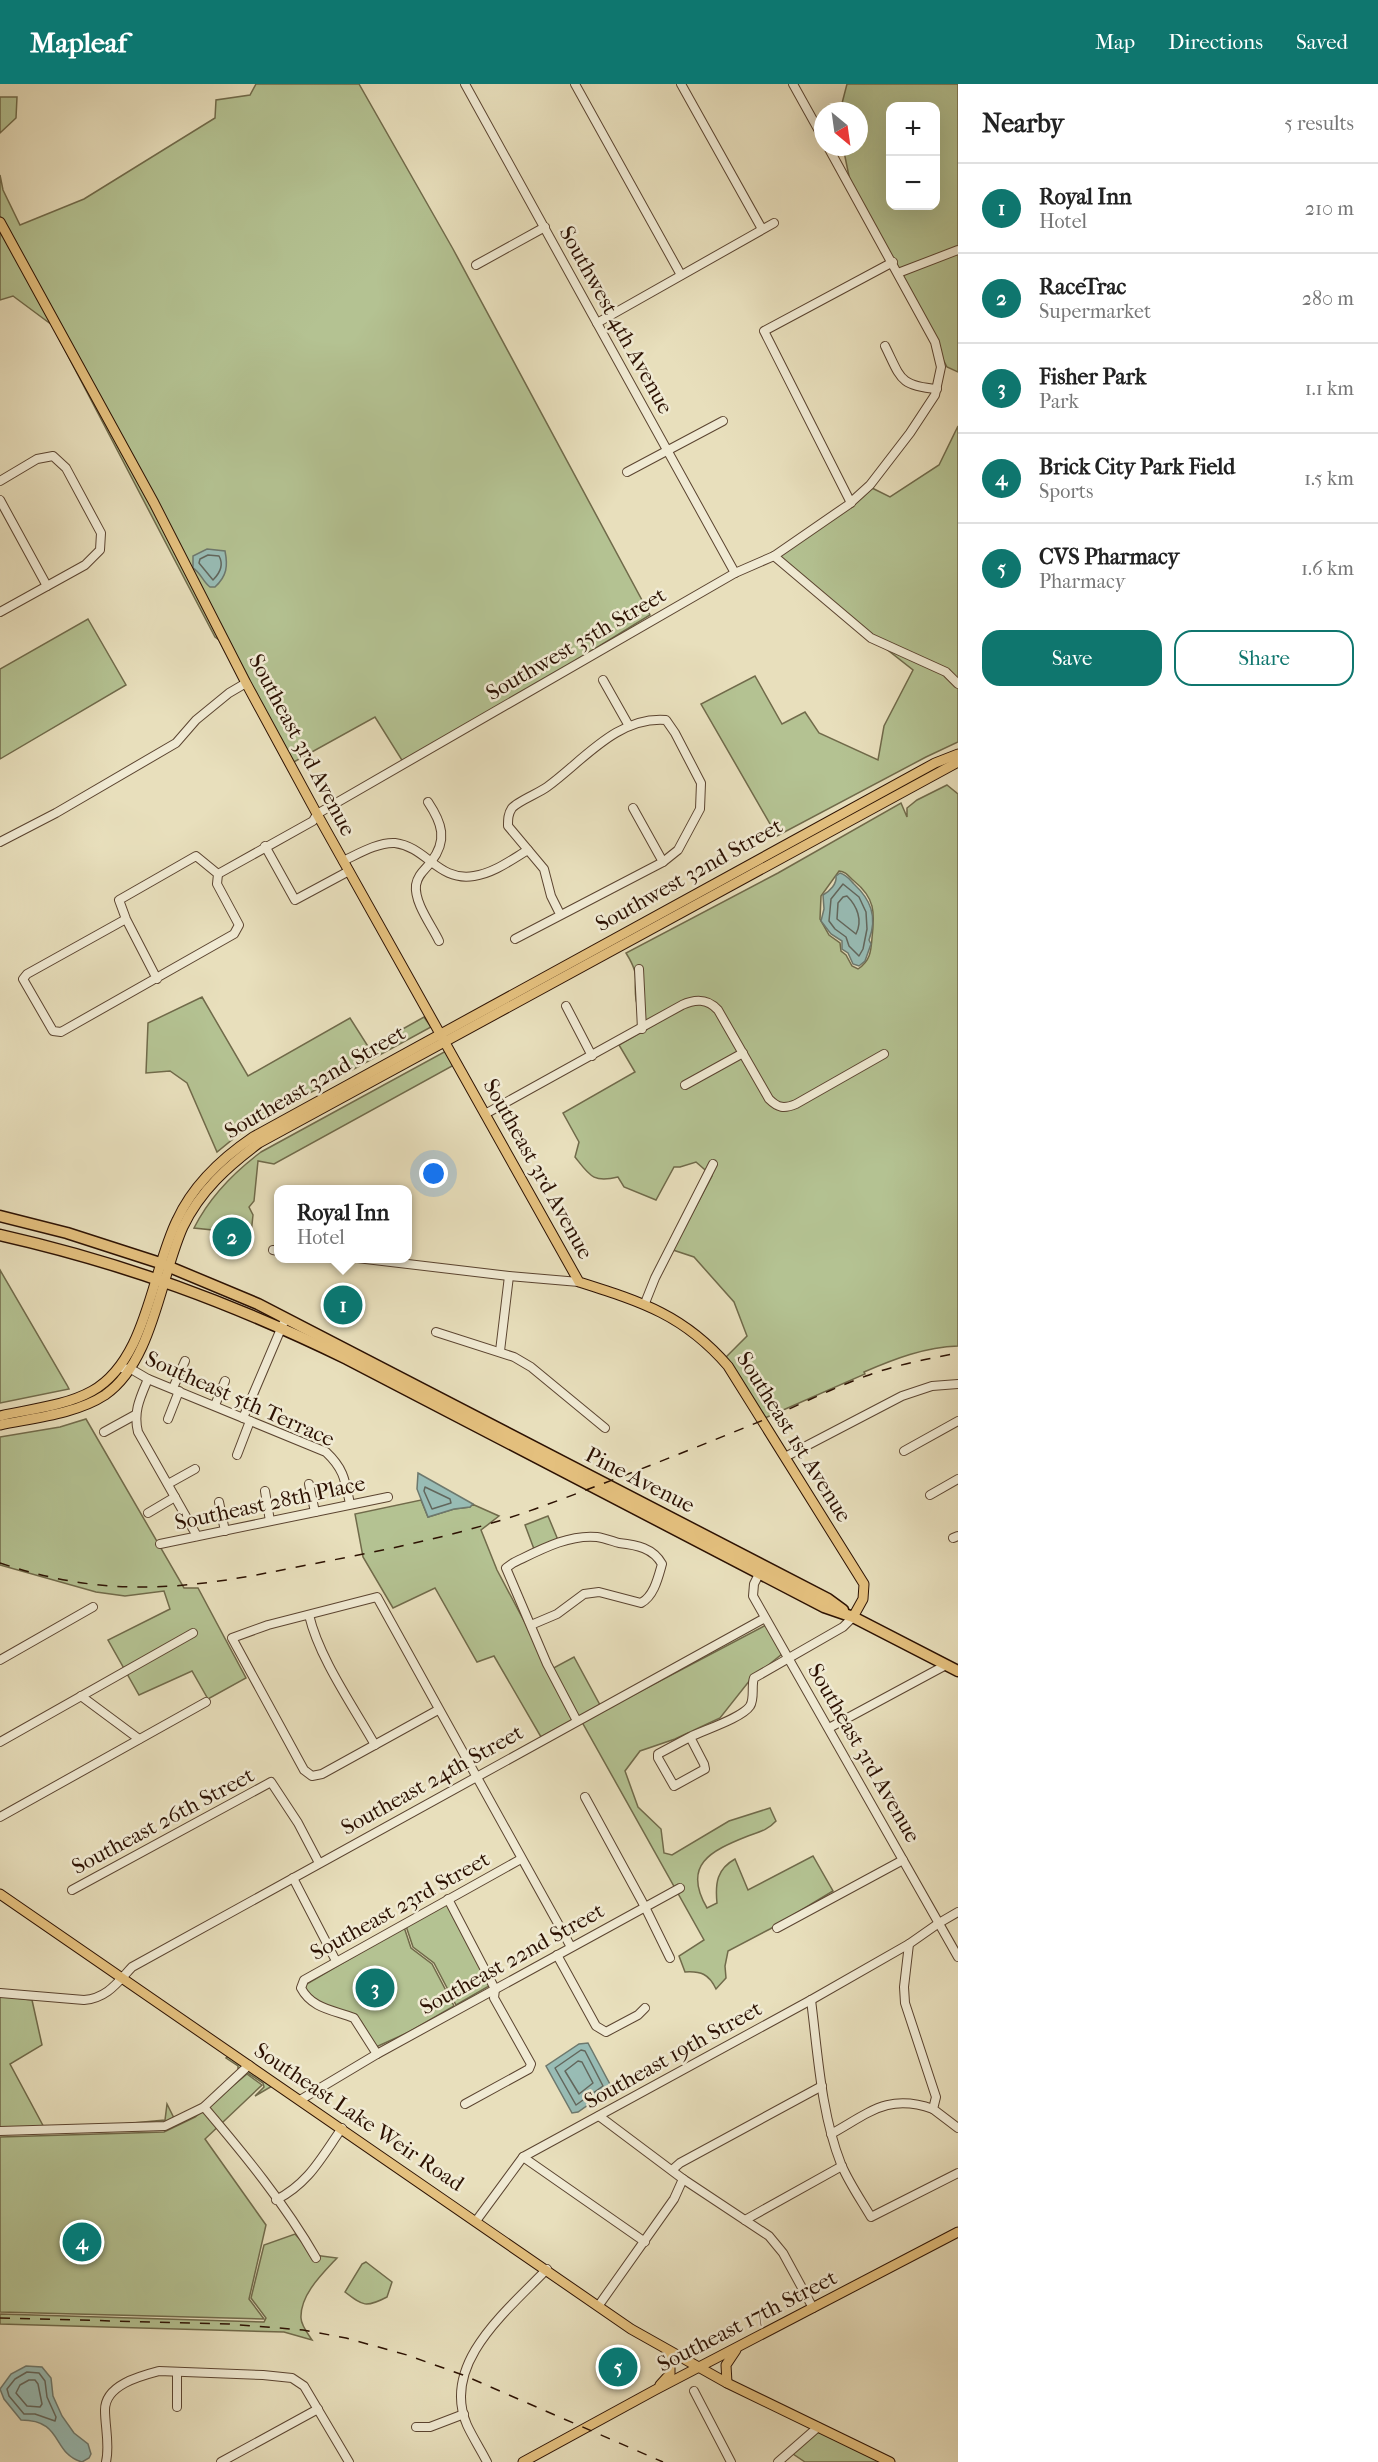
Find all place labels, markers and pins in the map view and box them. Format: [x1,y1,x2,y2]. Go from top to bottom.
pin: 2 [212,1214,252,1260]
pin: 1 [324,1282,362,1328]
pin: 3 [356,1966,394,2010]
pin: 4 [62,2220,101,2264]
pin: 5 [598,2344,638,2390]

